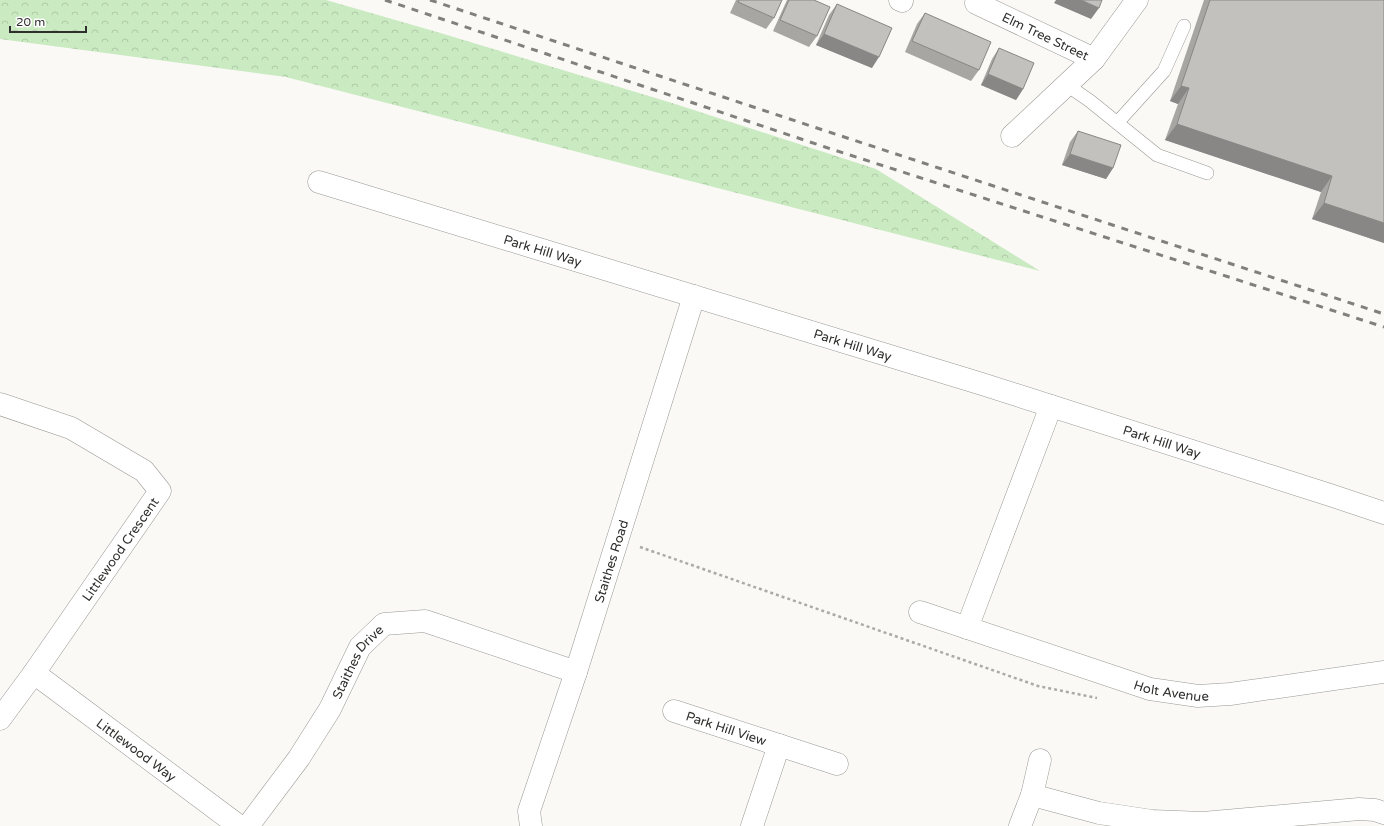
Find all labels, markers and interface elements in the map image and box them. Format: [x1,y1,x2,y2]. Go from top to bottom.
scale bar [10,8,86,34]
street label: Elm Tree Street [999,10,1091,64]
text: 20 m [16,15,45,29]
street label: Park Hill Way [502,232,584,271]
street label: Park Hill Way [811,326,893,365]
street label: Park Hill Way [1121,422,1203,462]
street label: Littlewood Crescent [79,495,163,605]
street label: Staithes Road [591,518,632,605]
street label: Staithes Drive [329,622,387,702]
street label: Holt Avenue [1132,677,1209,705]
street label: Park Hill View [684,708,768,750]
street label: Littlewood Way [93,715,179,785]

